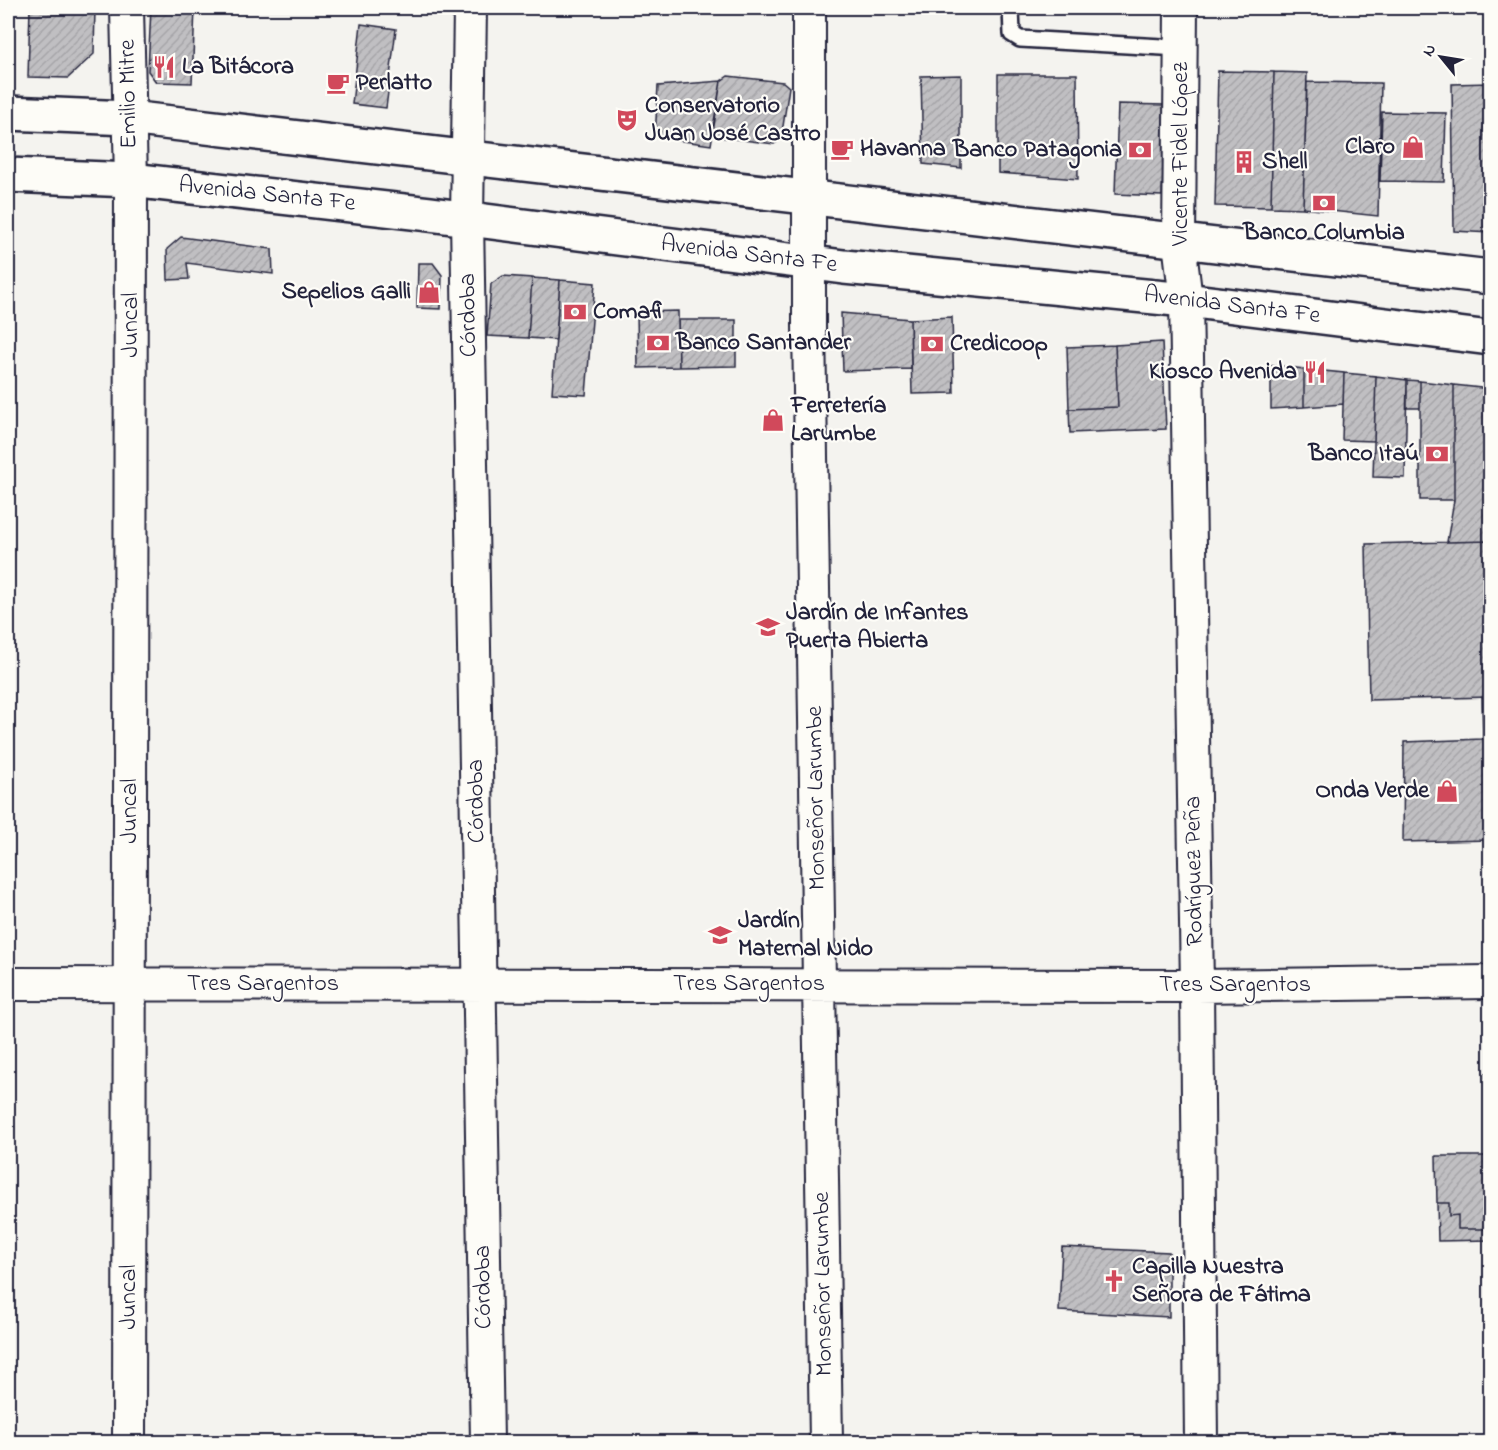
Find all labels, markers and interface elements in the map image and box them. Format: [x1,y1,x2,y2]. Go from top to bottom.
north arrow [1411,27,1471,87]
street label: Emilio Mitre [111,39,147,149]
text: N [1417,40,1443,61]
place label: La Bitácora [182,50,294,85]
restaurant icon: La Bitácora [151,54,177,80]
street label: Vicente Fidel López [1164,61,1199,247]
place label: Perlatto [356,66,432,101]
cafe icon: Perlatto [325,70,351,96]
place label: Conservatorio Juan José Castro [645,89,821,152]
theatre icon: Conservatorio Juan José Castro [614,107,640,133]
place label: Claro [1345,130,1395,165]
place label: Havanna [860,132,946,167]
place label: Banco Patagonia [952,133,1122,169]
shop icon: Claro [1400,134,1426,160]
cafe icon: Havanna [829,136,855,162]
bank icon: Banco Patagonia [1127,137,1153,163]
place label: Shell [1262,145,1308,180]
building icon: Shell [1231,149,1257,175]
street label: Avenida Santa Fe [177,168,357,222]
bank icon: Banco Columbia [1311,190,1337,216]
place label: Banco Columbia [1242,216,1405,251]
street label: Avenida Santa Fe [659,227,840,283]
street label: Córdoba [451,273,487,357]
place label: Sepelios Galli [282,275,411,310]
street label: Avenida Santa Fe [1142,278,1323,334]
shop icon: Sepelios Galli [416,279,442,305]
street label: Juncal [114,293,149,357]
place label: Comafi [593,295,666,330]
bank icon: Comafi [562,299,588,325]
place label: Banco Santander [675,326,851,361]
place label: Credicoop [950,327,1048,362]
bank icon: Banco Santander [645,330,671,356]
bank icon: Credicoop [919,331,945,357]
place label: Kiosco Avenida [1149,355,1297,390]
restaurant icon: Kiosco Avenida [1302,359,1328,385]
place label: Ferretería Larumbe [790,389,887,452]
shop icon: Ferretería Larumbe [760,407,786,433]
place label: Banco Itaú [1308,437,1419,472]
bank icon: Banco Itaú [1424,441,1450,467]
place label: Jardín de Infantes Puerta Abierta [786,596,968,659]
school or university icon: Jardín de Infantes Puerta Abierta [755,614,781,640]
street label: Monseñor Larumbe [798,705,836,891]
street label: Córdoba [459,759,495,843]
place label: Onda Verde [1315,774,1430,809]
shop icon: Onda Verde [1434,778,1460,804]
street label: Juncal [113,779,148,843]
street label: Rodríguez Peña [1176,796,1214,946]
place label: Jardín Maternal Nido [738,904,873,967]
school or university icon: Jardín Maternal Nido [707,922,733,948]
street label: Tres Sargentos [187,967,339,1002]
street label: Tres Sargentos [673,967,825,1002]
street label: Tres Sargentos [1159,968,1311,1003]
street label: Monseñor Larumbe [805,1191,843,1377]
street label: Córdoba [466,1245,502,1329]
place label: Capilla Nuestra Señora de Fátima [1132,1250,1311,1313]
street label: Juncal [112,1265,147,1329]
church icon: Capilla Nuestra Señora de Fátima [1101,1268,1127,1294]

